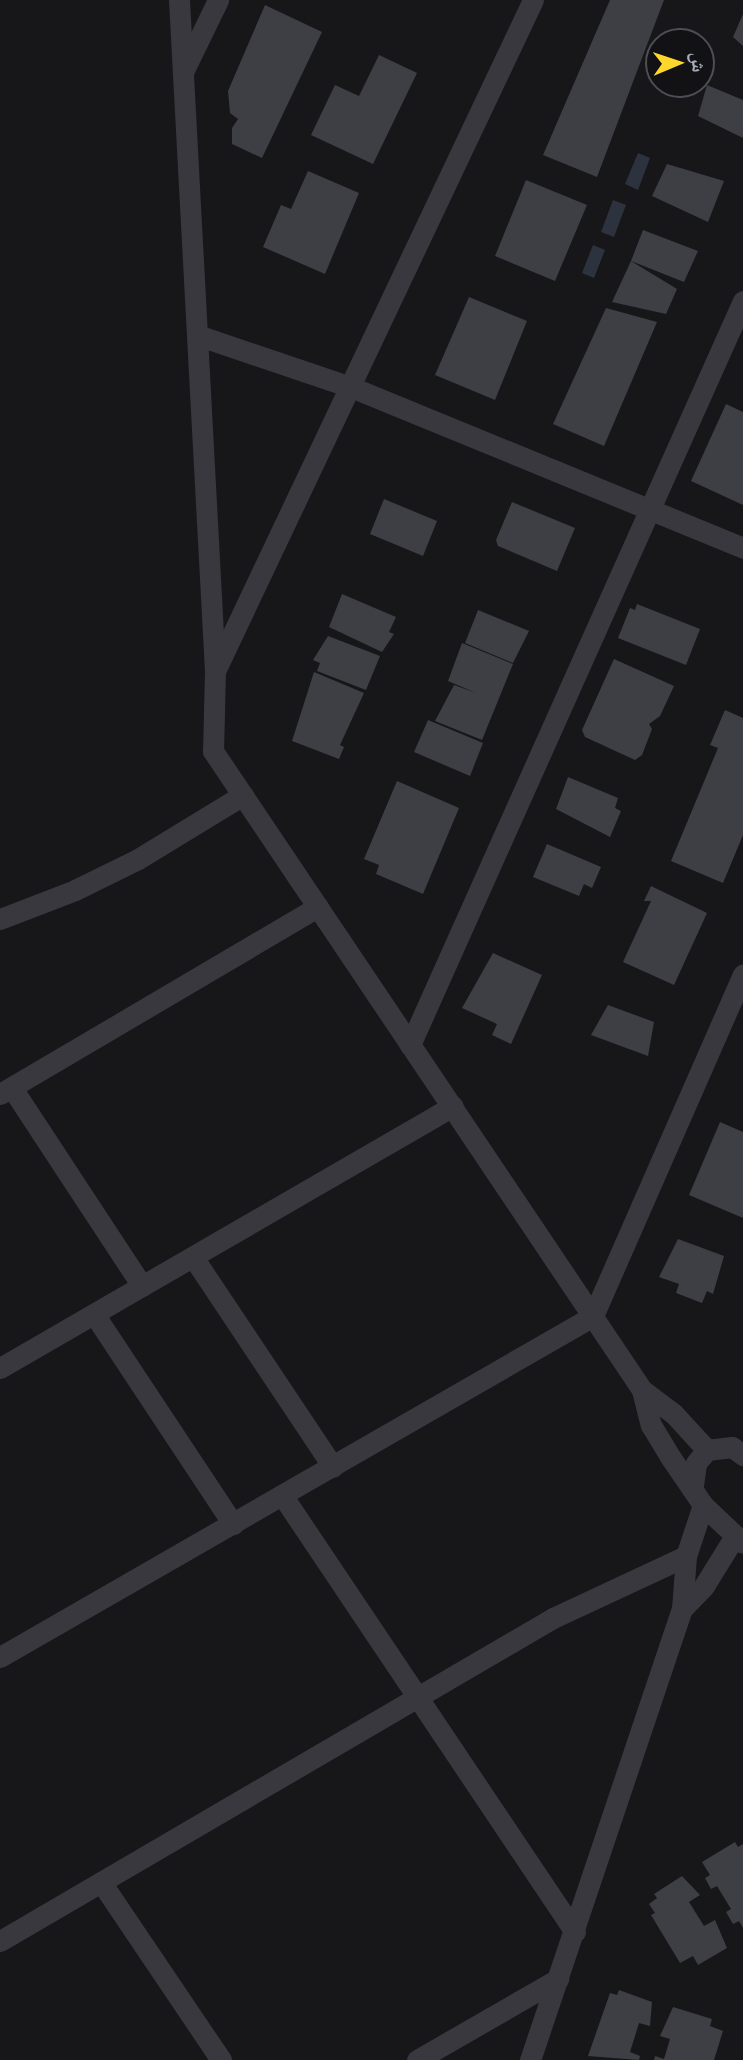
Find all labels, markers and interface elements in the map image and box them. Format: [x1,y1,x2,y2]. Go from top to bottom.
north arrow [645,28,715,98]
text: ش [688,52,710,73]

